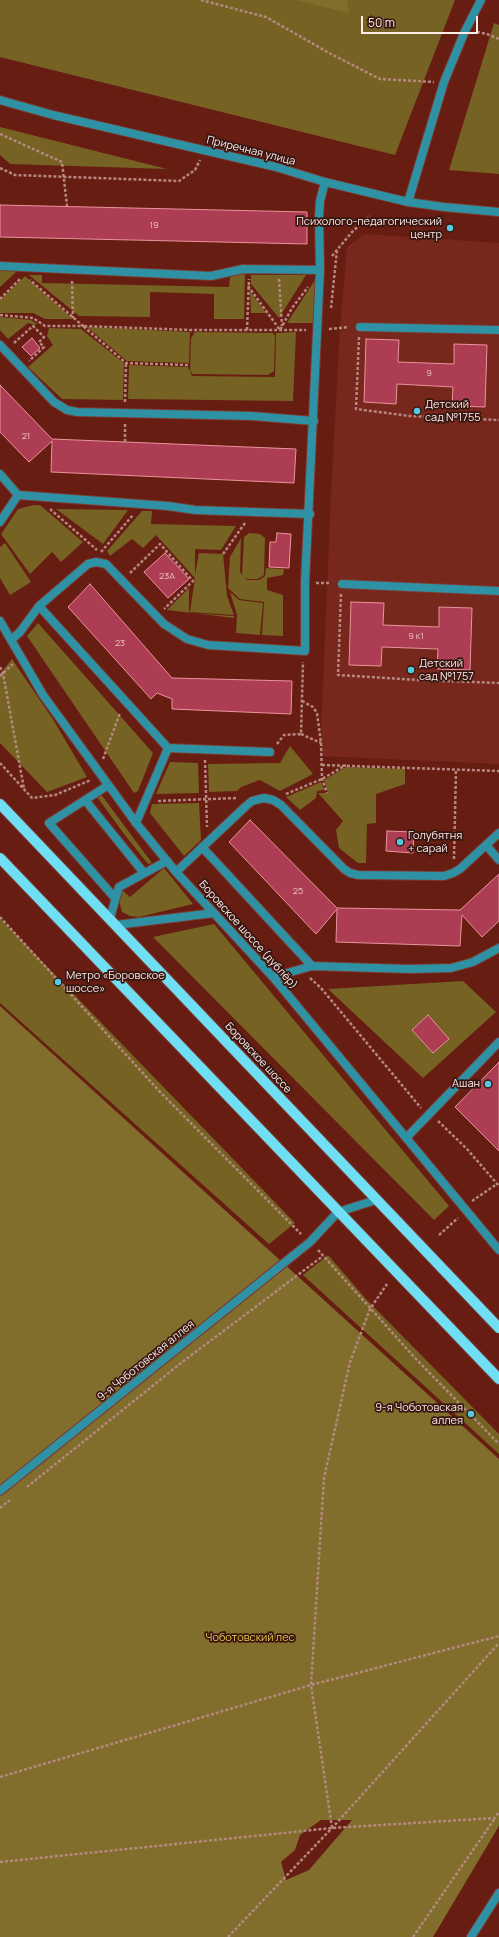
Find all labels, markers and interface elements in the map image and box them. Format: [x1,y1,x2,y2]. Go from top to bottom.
scale bar [363,8,480,34]
text: 50 m [368,14,395,31]
street label: Приречная улица [205,134,297,168]
place label: Психолого-педагогический центр [296,215,442,241]
house number: 19 [149,220,159,230]
marker: Психолого-педагогический центр [445,223,455,233]
house number: 9 [426,368,432,378]
place label: Детский сад №1755 [425,398,481,424]
marker: Детский сад №1755 [412,406,422,416]
house number: 21 [22,431,30,441]
house number: 23А [159,571,175,581]
house number: 9 к1 [408,631,424,641]
house number: 23 [115,638,125,648]
place label: Детский сад №1757 [419,657,474,683]
marker: Детский сад №1757 [406,665,416,675]
place label: Голубятня + сарай [408,829,462,855]
marker: Голубятня + сарай [395,837,405,847]
street label: Боровское шоссе (дублёр) [196,878,300,992]
house number: 25 [293,886,303,896]
place label: Метро «Боровское шоссе» [66,969,165,995]
marker: Метро «Боровское шоссе» [53,977,63,987]
street label: Боровское шоссе [222,1020,294,1096]
place label: Ашан [452,1077,480,1091]
marker: Ашан [483,1079,493,1089]
street label: 9-я Чоботовская аллея [95,1318,197,1404]
place label: 9-я Чоботовская аллея [375,1401,463,1427]
marker: 9-я Чоботовская аллея [466,1409,476,1419]
park label: Чоботовский лес [205,1631,295,1645]

